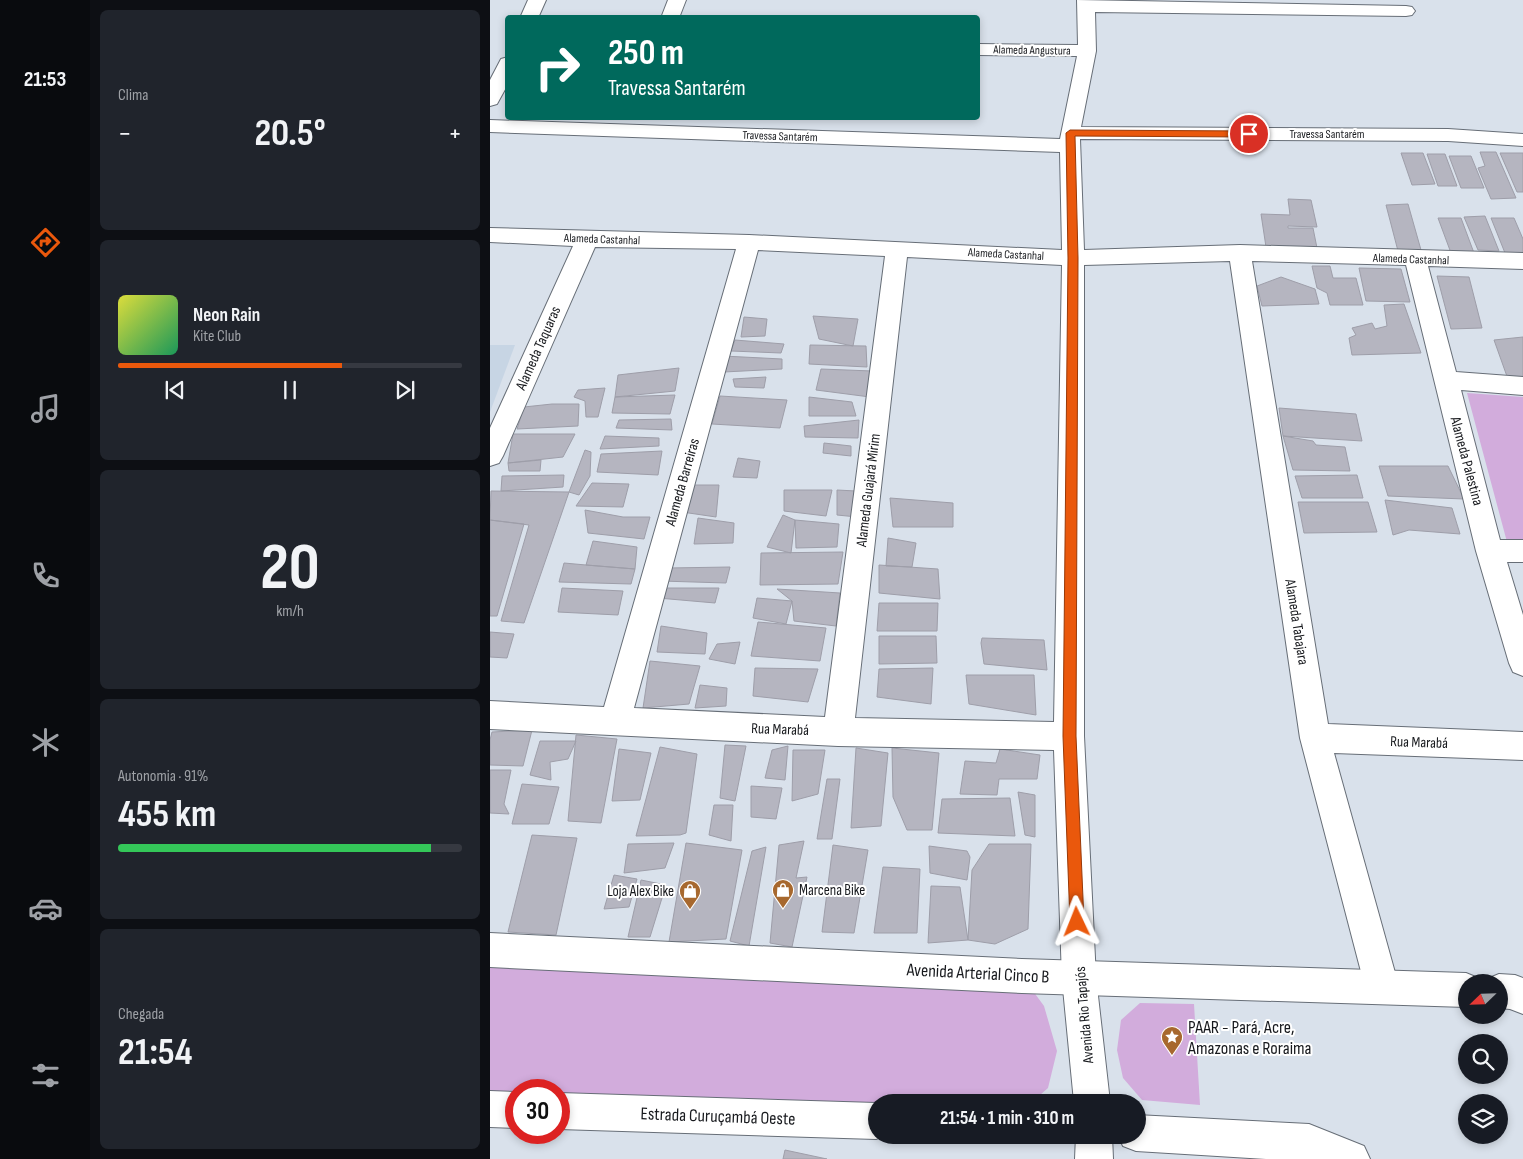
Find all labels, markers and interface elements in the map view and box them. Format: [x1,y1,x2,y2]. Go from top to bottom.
text: 250 m [608,32,684,75]
icon: right [525,35,590,100]
street label: Alameda Angustura [992,42,1071,59]
text: 21:53 [24,66,66,93]
text: Travessa Santarém [608,75,746,102]
text: Clima [118,86,148,105]
text: 20.5° [254,111,326,156]
pin [1228,113,1270,155]
text: − [118,117,132,150]
text: + [448,117,462,150]
icon: arrive [1235,120,1263,148]
street label: Travessa Santarém [1289,127,1365,142]
street label: Travessa Santarém [742,128,818,145]
icon: directions [28,225,63,260]
street label: Alameda Castanhal [563,231,640,248]
street label: Alameda Castanhal [967,245,1044,264]
street label: Alameda Castanhal [1372,251,1449,268]
street label: Alameda Taquaras [511,303,565,394]
text: Neon Rain [193,304,260,327]
text: Kite Club [193,327,241,346]
icon: previous [161,376,189,404]
icon: pause [276,376,304,404]
icon: next [391,376,419,404]
icon: music [28,391,63,426]
street label: Alameda Palestina [1445,414,1488,508]
street label: Alameda Guajará Mirim [852,432,885,549]
street label: Alameda Barreiras [661,436,704,529]
text: 20 [260,530,320,608]
icon: phone [28,558,63,593]
street label: Alameda Tabajara [1280,577,1313,666]
text: km/h [276,602,304,621]
street label: Rua Marabá [751,719,809,740]
icon: climate [28,725,63,760]
street label: Rua Marabá [1390,732,1448,753]
text: Autonomia · 91% [118,767,208,786]
text: 455 km [118,792,216,837]
shop icon: Marcena Bike [771,878,795,909]
shop icon: Loja Alex Bike [678,879,702,910]
place label: Marcena Bike [799,881,865,900]
place label: Loja Alex Bike [607,882,674,901]
icon: car [28,891,63,926]
position arrow [1050,895,1102,947]
street label: Avenida Arterial Cinco B [905,959,1050,988]
street label: Avenida Rio Tapajós [1071,966,1098,1065]
north arrow [1458,974,1508,1024]
map controls [1458,974,1508,1144]
text: Chegada [118,1005,164,1024]
place label: PAAR - Pará, Acre, Amazonas e Roraima [1187,1017,1312,1059]
place icon: PAAR - Pará, Acre, Amazonas e Roraima [1160,1025,1184,1056]
text: 21:54 [118,1030,192,1075]
button: search [1458,1034,1508,1084]
icon: filters [28,1058,63,1093]
speed limit sign: 30 [505,1079,570,1144]
button: layers [1458,1094,1508,1144]
street label: Estrada Curuçambá Oeste [640,1103,796,1130]
text: 21:54 · 1 min · 310 m [940,1107,1074,1130]

